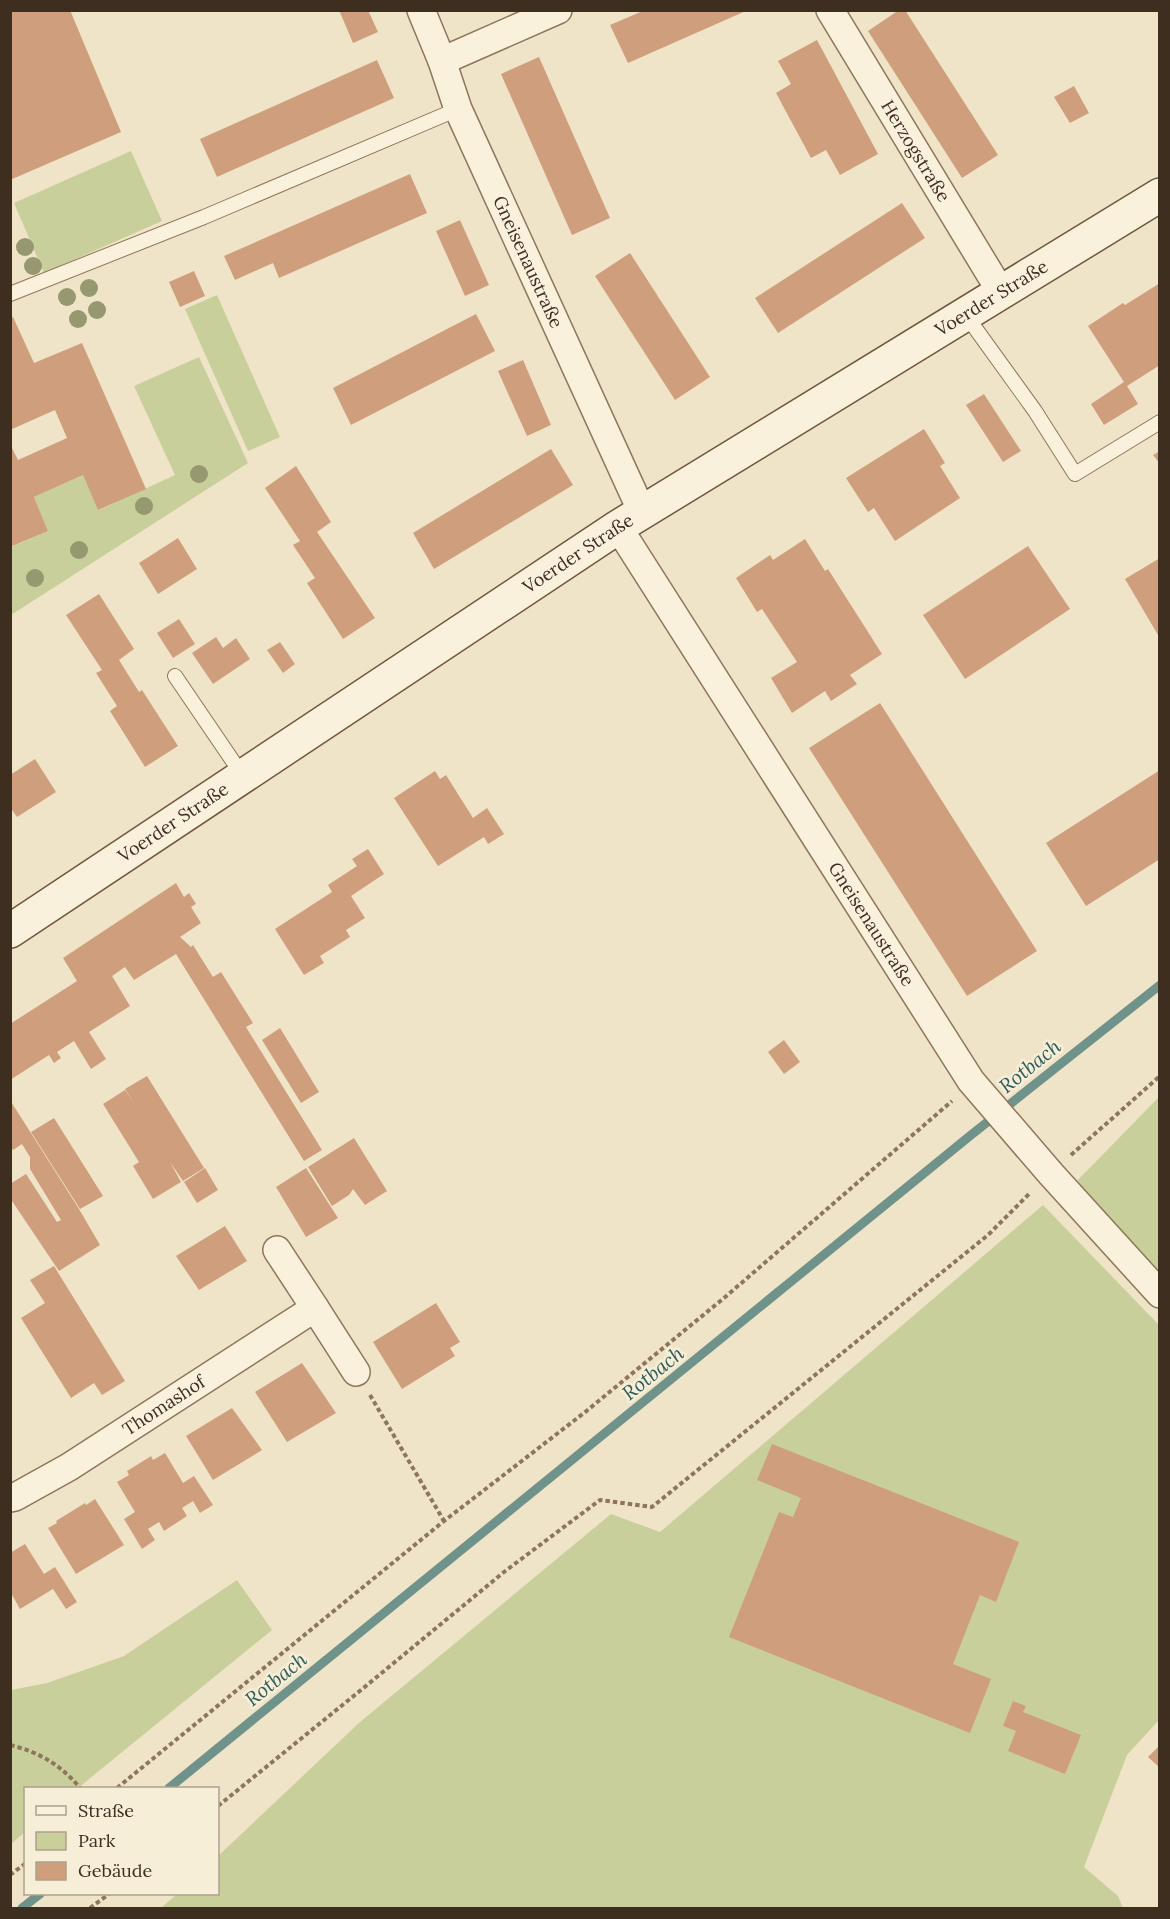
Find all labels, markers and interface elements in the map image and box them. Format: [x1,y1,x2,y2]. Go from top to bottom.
street label: Herzogstraße [876,96,956,206]
street label: Gneisenaustraße [488,192,569,332]
street label: Voerder Straße [930,254,1052,342]
street label: Voerder Straße [517,508,638,599]
street label: Voerder Straße [112,777,233,868]
street label: Gneisenaustraße [823,858,920,991]
water label: Rotbach [994,1033,1066,1098]
water label: Rotbach [617,1340,689,1405]
street label: Thomashof [118,1369,211,1440]
water label: Rotbach [240,1646,312,1711]
legend [24,1787,219,1895]
text: Straße [78,1799,134,1822]
text: Park [78,1829,116,1852]
text: Gebäude [78,1859,153,1882]

